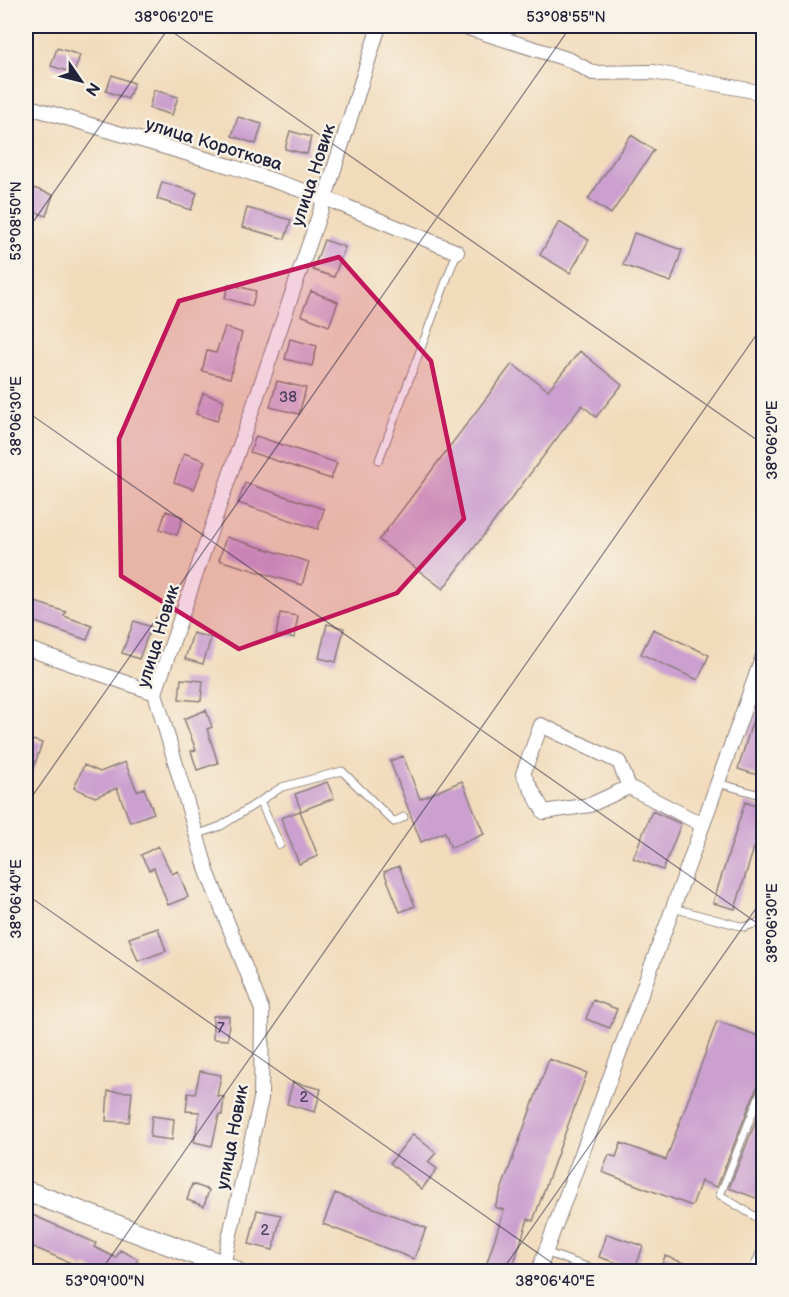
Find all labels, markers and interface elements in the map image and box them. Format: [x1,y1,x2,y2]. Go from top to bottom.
text: 38°06'20"E [134,8,214,27]
text: 53°08'55"N [526,8,606,27]
north arrow [51,51,111,111]
text: N [81,78,103,99]
street label: улица Короткова [143,114,285,175]
street label: улица Новик [287,121,340,229]
text: 53°08'50"N [7,181,26,261]
text: 38°06'30"E [7,376,26,456]
house number: 38 [279,388,297,407]
text: 38°06'20"E [763,400,782,480]
street label: улица Новик [133,582,184,690]
text: 38°06'40"E [7,859,26,939]
text: 38°06'30"E [763,883,782,963]
house number: 7 [217,1019,225,1038]
street label: улица Новик [212,1082,253,1191]
house number: 2 [300,1088,309,1107]
house number: 2 [261,1221,270,1240]
text: 53°09'00"N [65,1272,145,1291]
text: 38°06'40"E [515,1272,595,1291]

